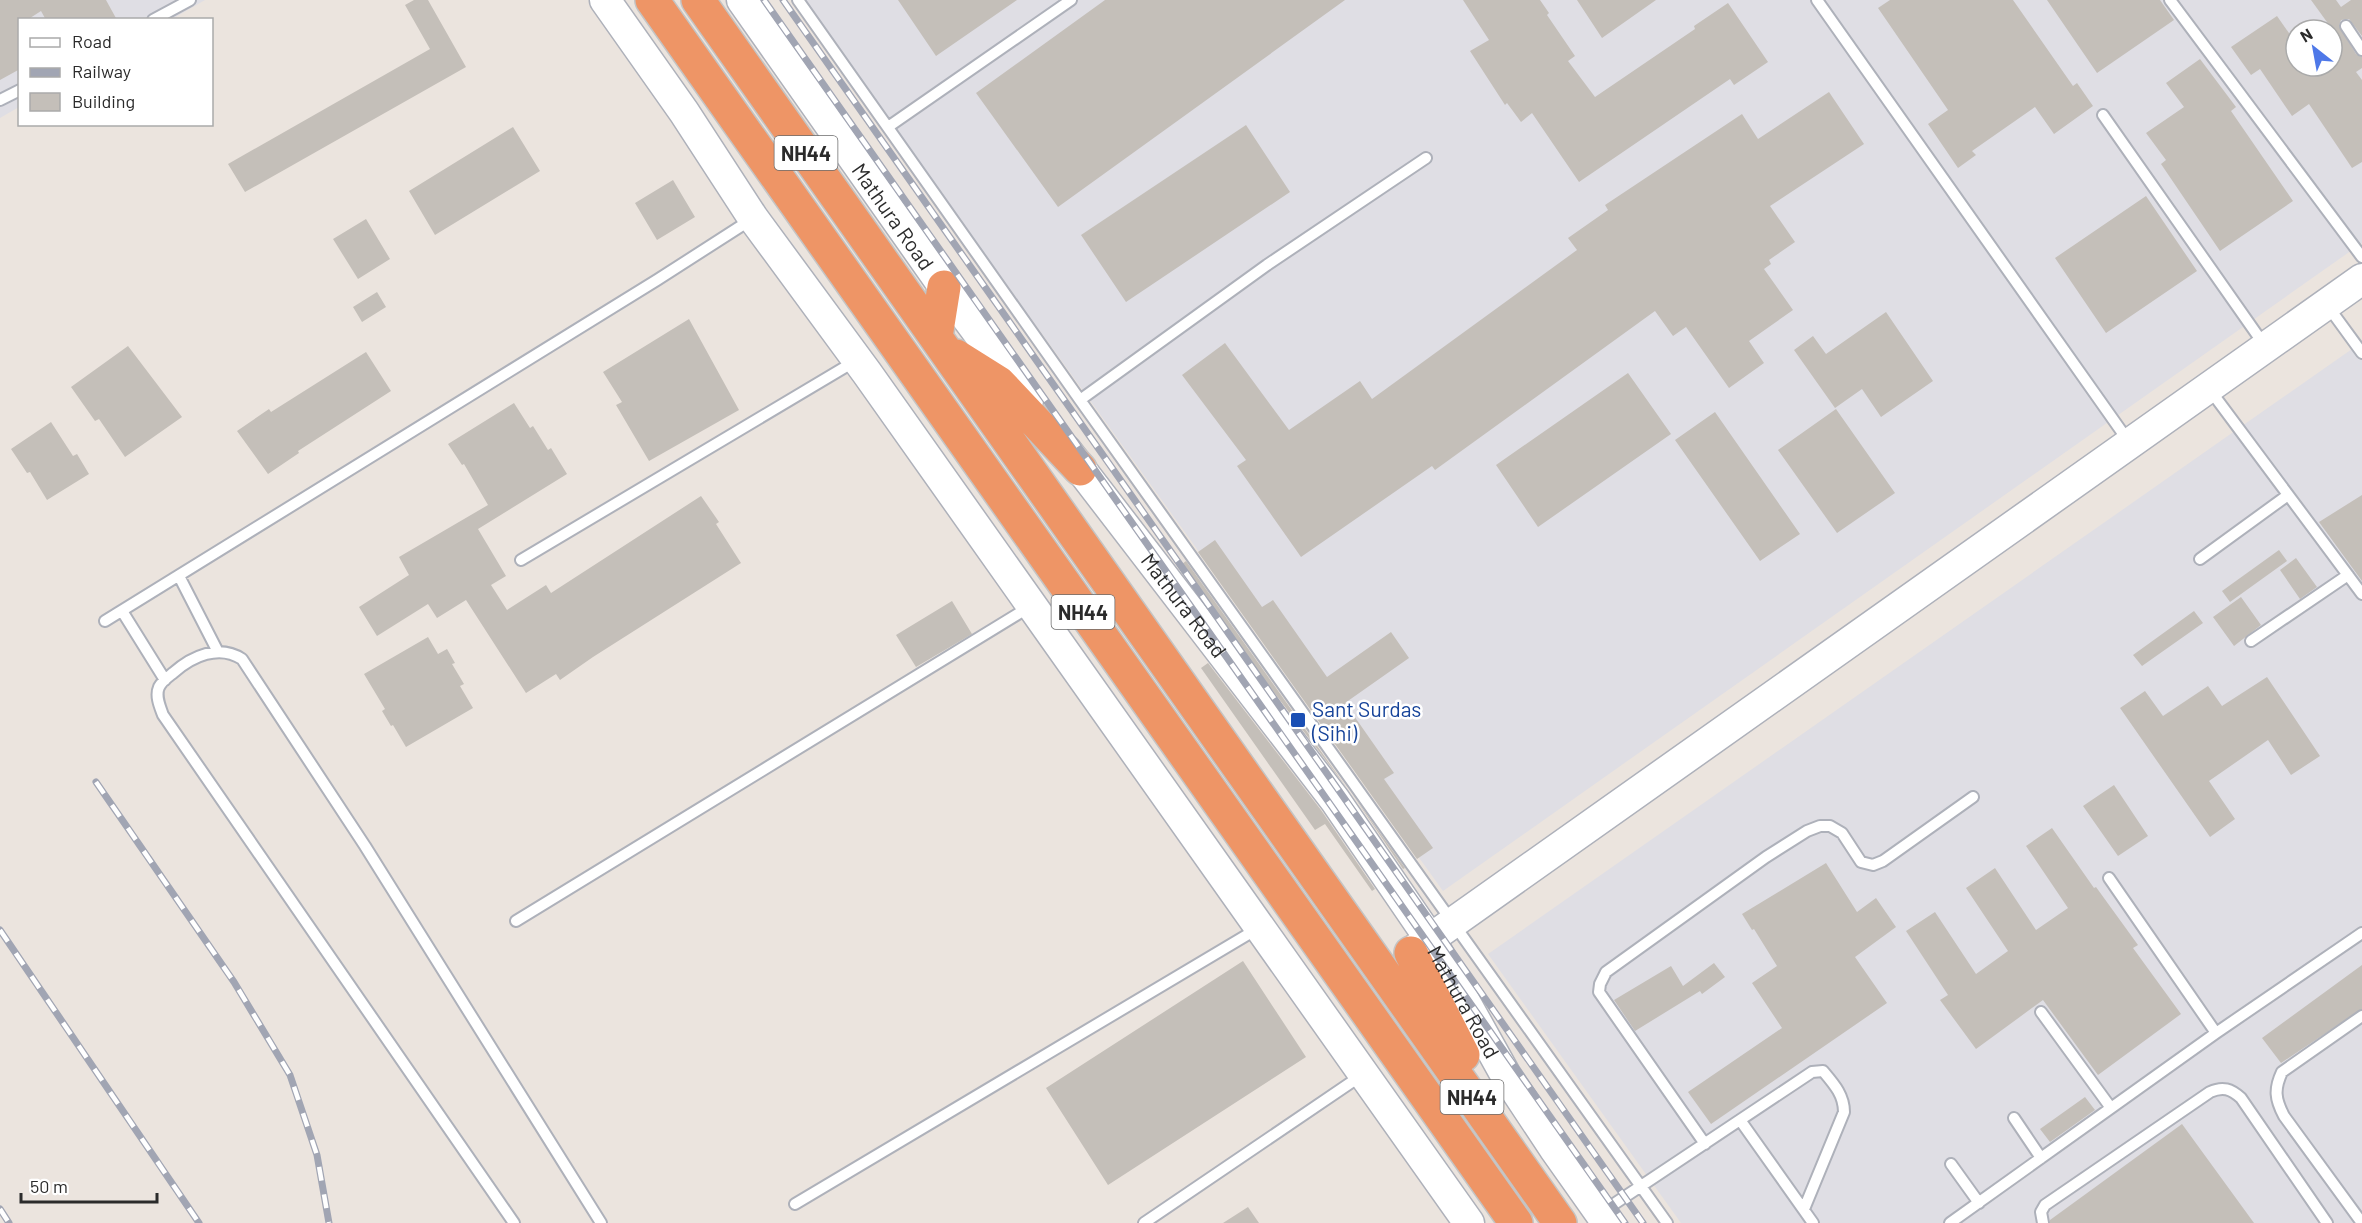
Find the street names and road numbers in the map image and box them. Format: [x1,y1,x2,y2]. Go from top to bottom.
road number: NH44 [774,136,838,170]
street label: Mathura Road [848,158,940,274]
street label: Mathura Road [1137,547,1233,662]
road number: NH44 [1052,595,1114,629]
street label: Mathura Road [1423,941,1506,1062]
road number: NH44 [1440,1080,1504,1114]

